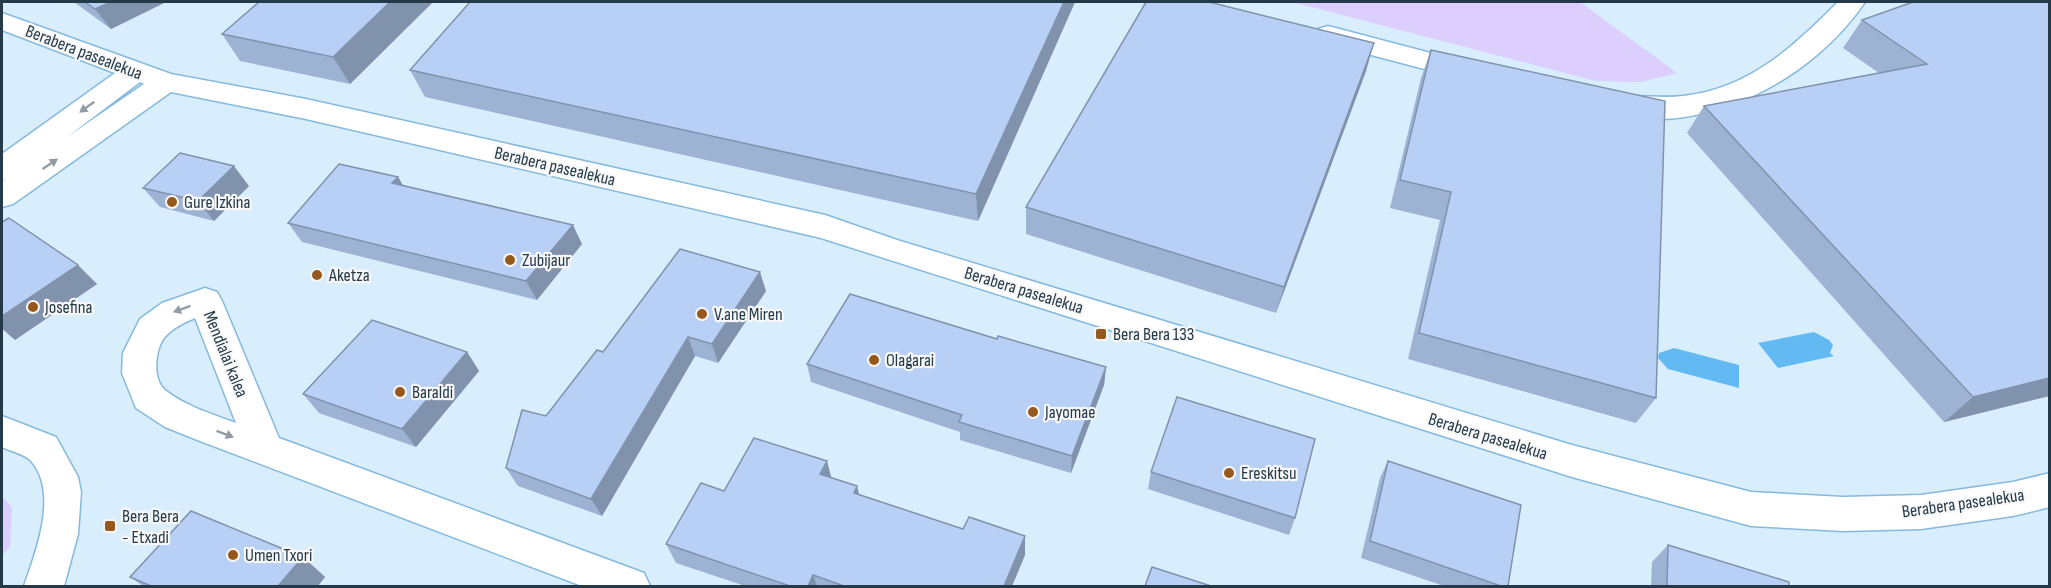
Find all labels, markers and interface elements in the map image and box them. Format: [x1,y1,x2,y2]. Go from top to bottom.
street label: Berabera pasealekua [22,21,145,84]
one-way arrow [80,101,96,113]
street label: Berabera pasealekua [492,142,617,191]
one-way arrow [42,159,58,170]
place label: Gure Izkina [184,192,251,213]
marker: Gure Izkina [165,195,179,209]
place label: Zubijaur [522,250,570,271]
marker: Zubijaur [503,253,517,267]
street label: Berabera pasealekua [962,262,1086,319]
place label: Aketza [328,265,370,286]
marker: Aketza [310,268,324,282]
place label: Josefina [44,297,92,318]
marker: Josefina [26,300,40,314]
place label: V.ane Miren [714,304,783,325]
one-way arrow [173,305,191,315]
marker: V.ane Miren [695,307,709,321]
street label: Mendialai kalea [199,308,252,400]
place label: Bera Bera 133 [1113,324,1194,345]
marker: Bera Bera 133 [1094,327,1108,341]
place label: Olagarai [886,350,934,371]
marker: Olagarai [867,353,881,367]
place label: Baraldi [412,382,453,403]
marker: Baraldi [393,385,407,399]
place label: Jayomae [1044,402,1096,423]
marker: Jayomae [1026,405,1040,419]
street label: Berabera pasealekua [1426,408,1550,465]
one-way arrow [216,430,234,440]
place label: Ereskitsu [1241,463,1297,484]
marker: Ereskitsu [1222,466,1236,480]
street label: Berabera pasealekua [1901,485,2026,522]
place label: Bera Bera - Etxadi [122,506,179,548]
marker: Bera Bera - Etxadi [103,519,117,533]
place label: Umen Txori [245,545,312,566]
marker: Umen Txori [226,548,240,562]

